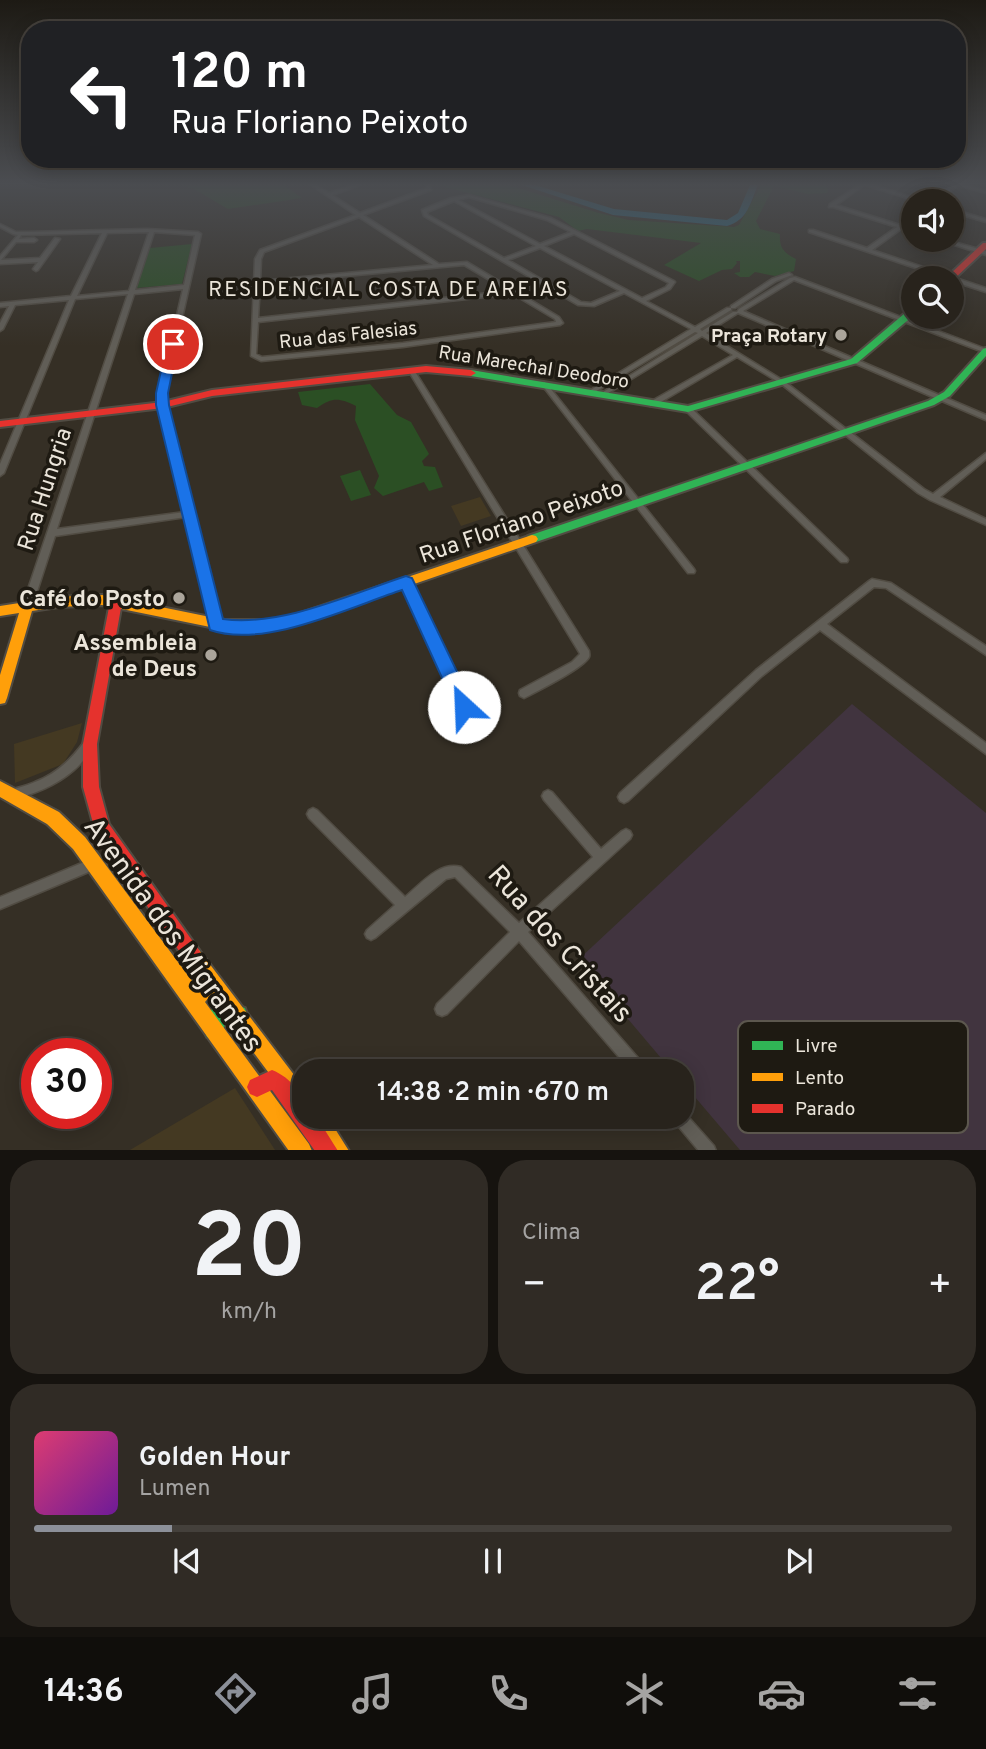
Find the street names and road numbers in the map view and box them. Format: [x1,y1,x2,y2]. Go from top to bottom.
street label: Rua das Falesias [278,317,418,355]
street label: Rua Marechal Deodoro [437,341,631,395]
street label: Rua Hungria [13,424,80,555]
street label: Rua Floriano Peixoto [416,475,628,572]
street label: Avenida dos Migrantes [74,811,269,1061]
street label: Rua dos Cristais [478,859,639,1032]

